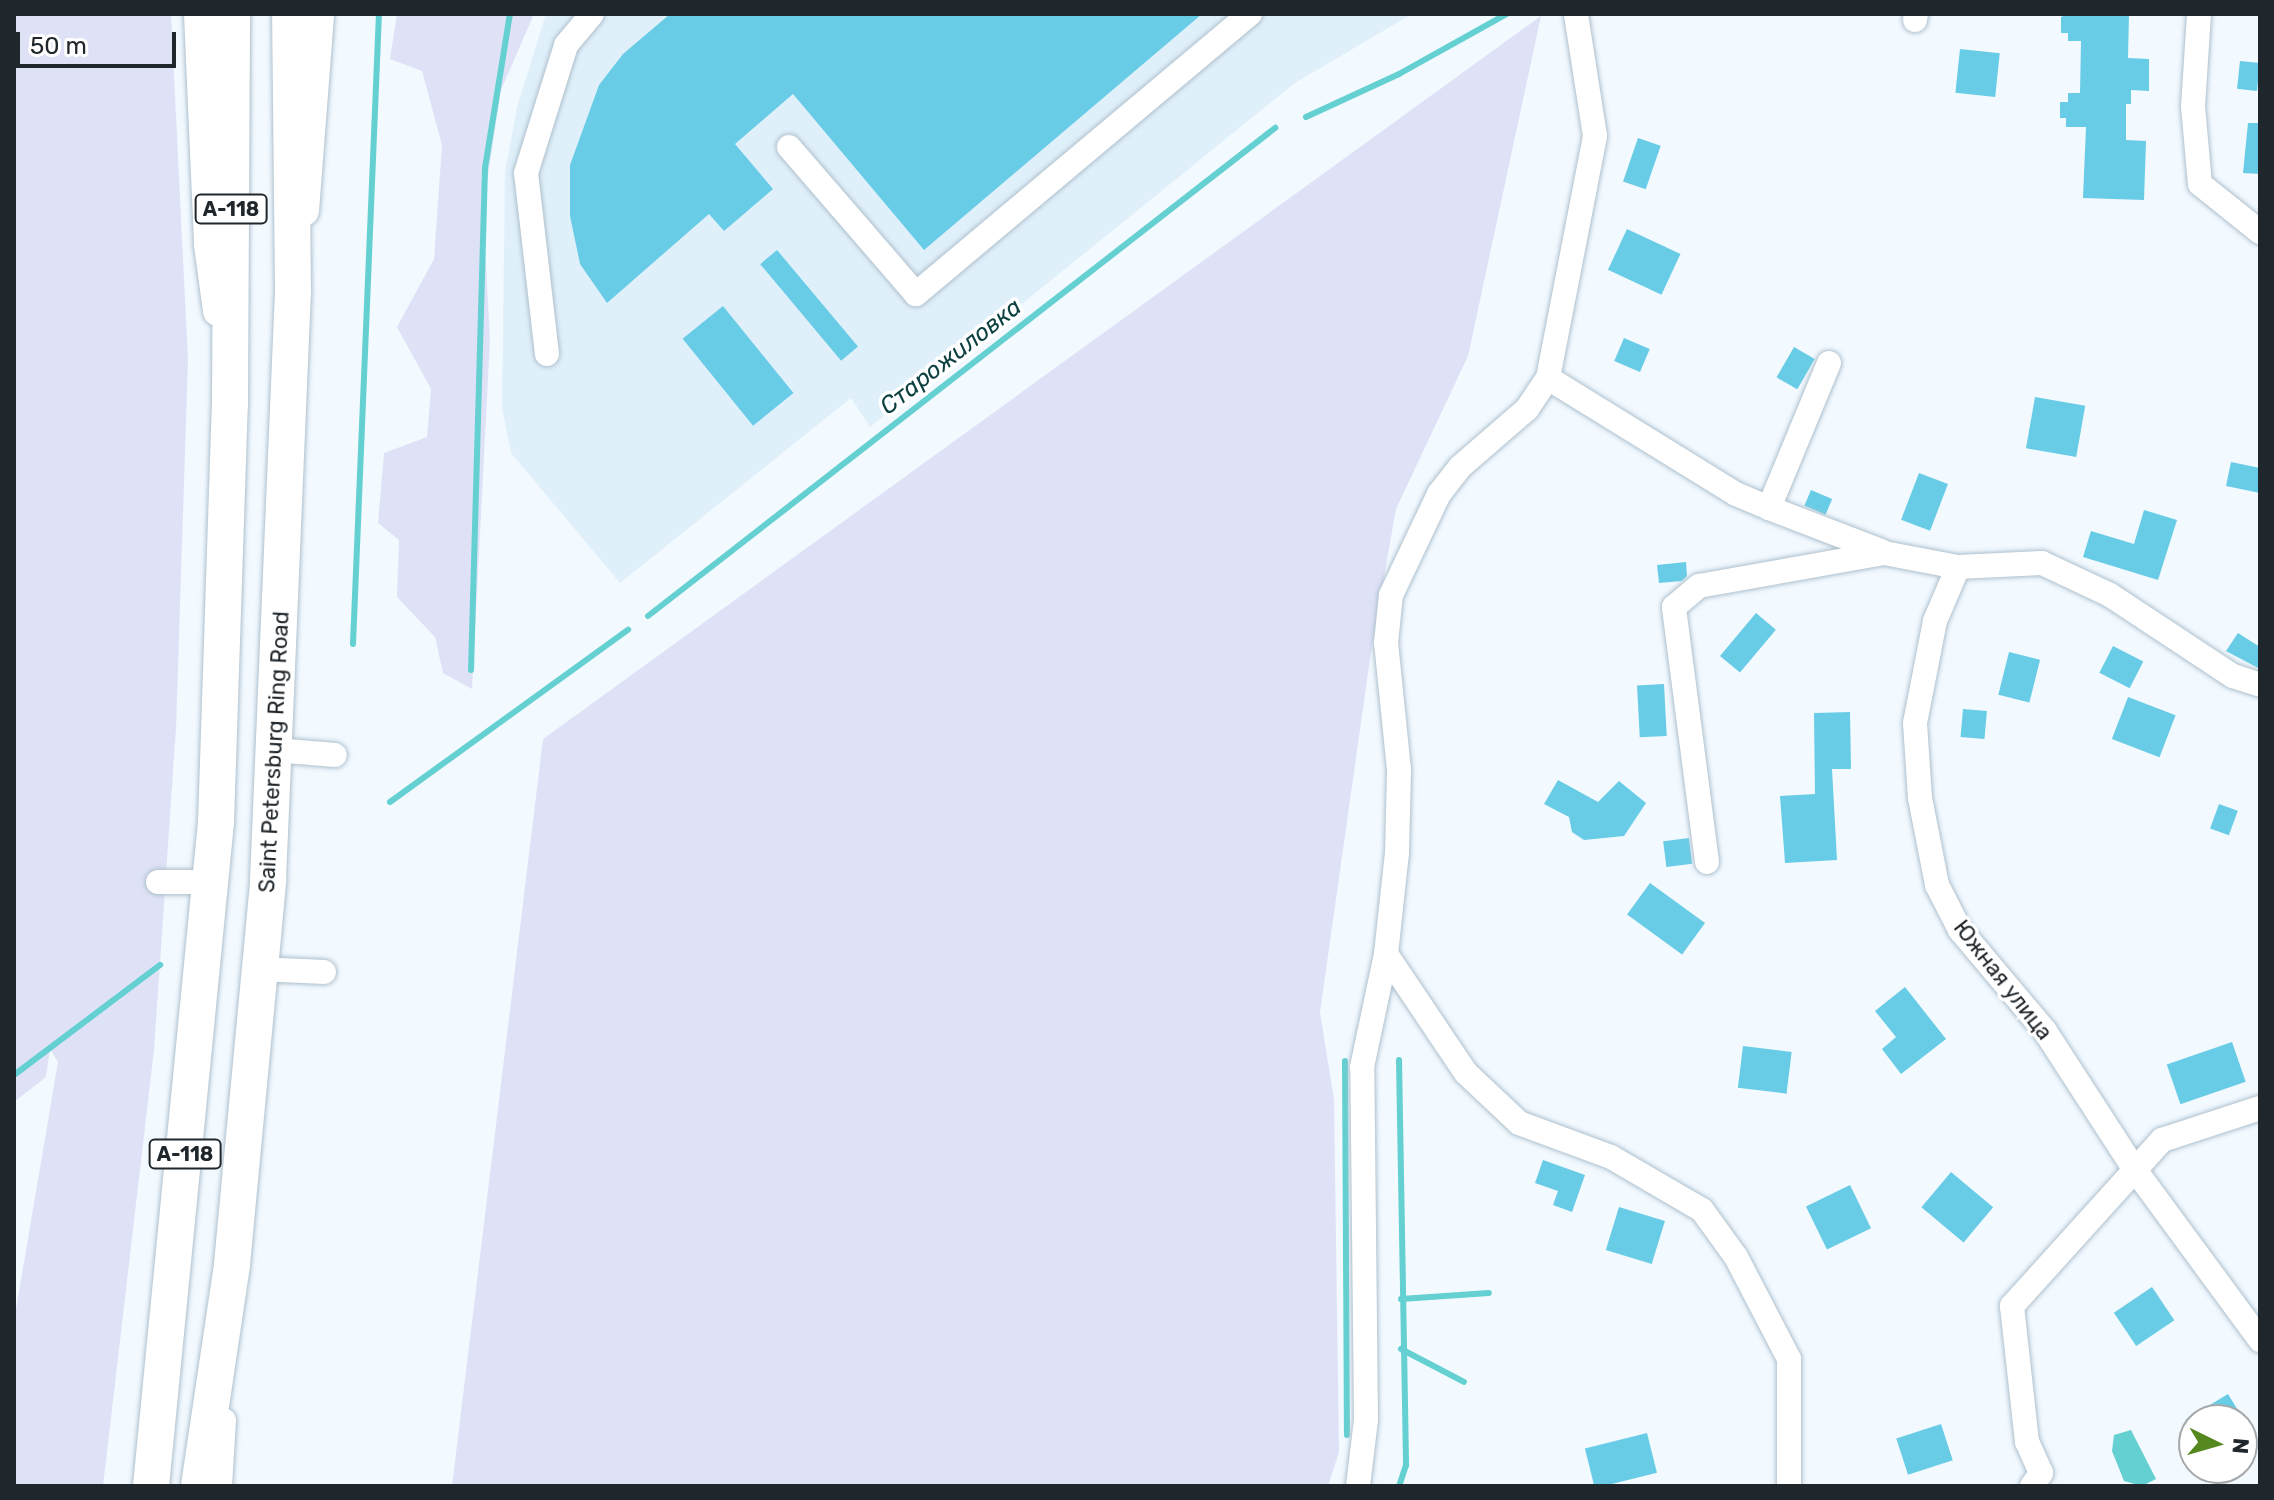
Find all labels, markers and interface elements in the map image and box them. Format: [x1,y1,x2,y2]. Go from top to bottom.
scale bar [20,16,180,66]
text: 50 m [30,32,87,60]
road number: А-118 [193,193,269,225]
water label: Старожиловка [874,293,1028,421]
street label: Saint Petersburg Ring Road [253,611,295,893]
street label: Южная улица [1948,915,2058,1045]
road number: А-118 [147,1138,223,1170]
north arrow [2178,1404,2258,1484]
text: N [2226,1437,2255,1455]

